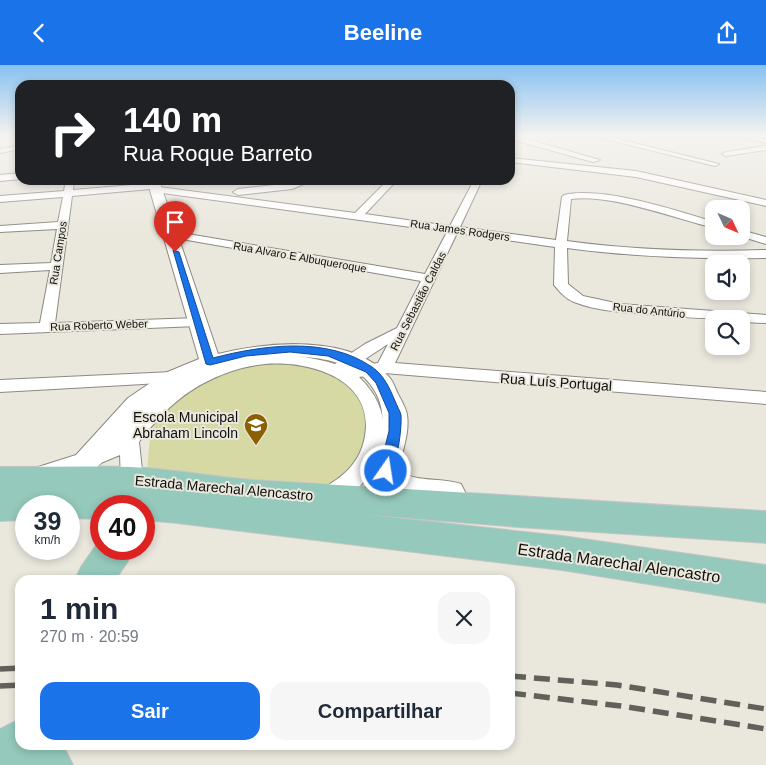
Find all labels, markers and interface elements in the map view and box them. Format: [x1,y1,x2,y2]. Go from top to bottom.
icon: back [25,19,53,47]
icon: share [713,19,741,47]
text: Beeline [344,20,422,45]
icon: right [40,100,105,165]
text: 140 m [123,100,222,139]
text: Rua Roque Barreto [123,141,313,166]
north arrow [705,200,750,245]
map controls [705,200,750,355]
pin [154,201,196,252]
icon: arrive [161,208,189,236]
street label: Rua James Rodgers [410,217,511,243]
street label: Rua Campos [47,220,69,286]
street label: Rua Alvaro E Albuqueroque [232,239,368,275]
street label: Rua Sebastião Caldas [388,249,448,352]
button: sound [705,255,750,300]
street label: Rua do Antúrio [612,300,686,320]
button: search [705,310,750,355]
street label: Rua Roberto Weber [50,317,148,333]
street label: Rua Luís Portugal [500,370,612,394]
place label: Escola Municipal Abraham Lincoln [133,409,238,441]
school or university icon: Escola Municipal Abraham Lincoln [243,412,269,446]
position arrow [359,444,411,496]
street label: Estrada Marechal Alencastro [134,472,314,504]
speed limit sign: 40 [90,495,155,560]
text: 39 [34,507,61,535]
text: km/h [34,533,61,547]
street label: Estrada Marechal Alencastro [517,540,722,586]
text: 1 min [40,592,118,625]
button: close [438,592,490,644]
text: 270 m · 20:59 [40,628,139,645]
button: Sair [40,682,260,740]
button: Compartilhar [270,682,490,740]

